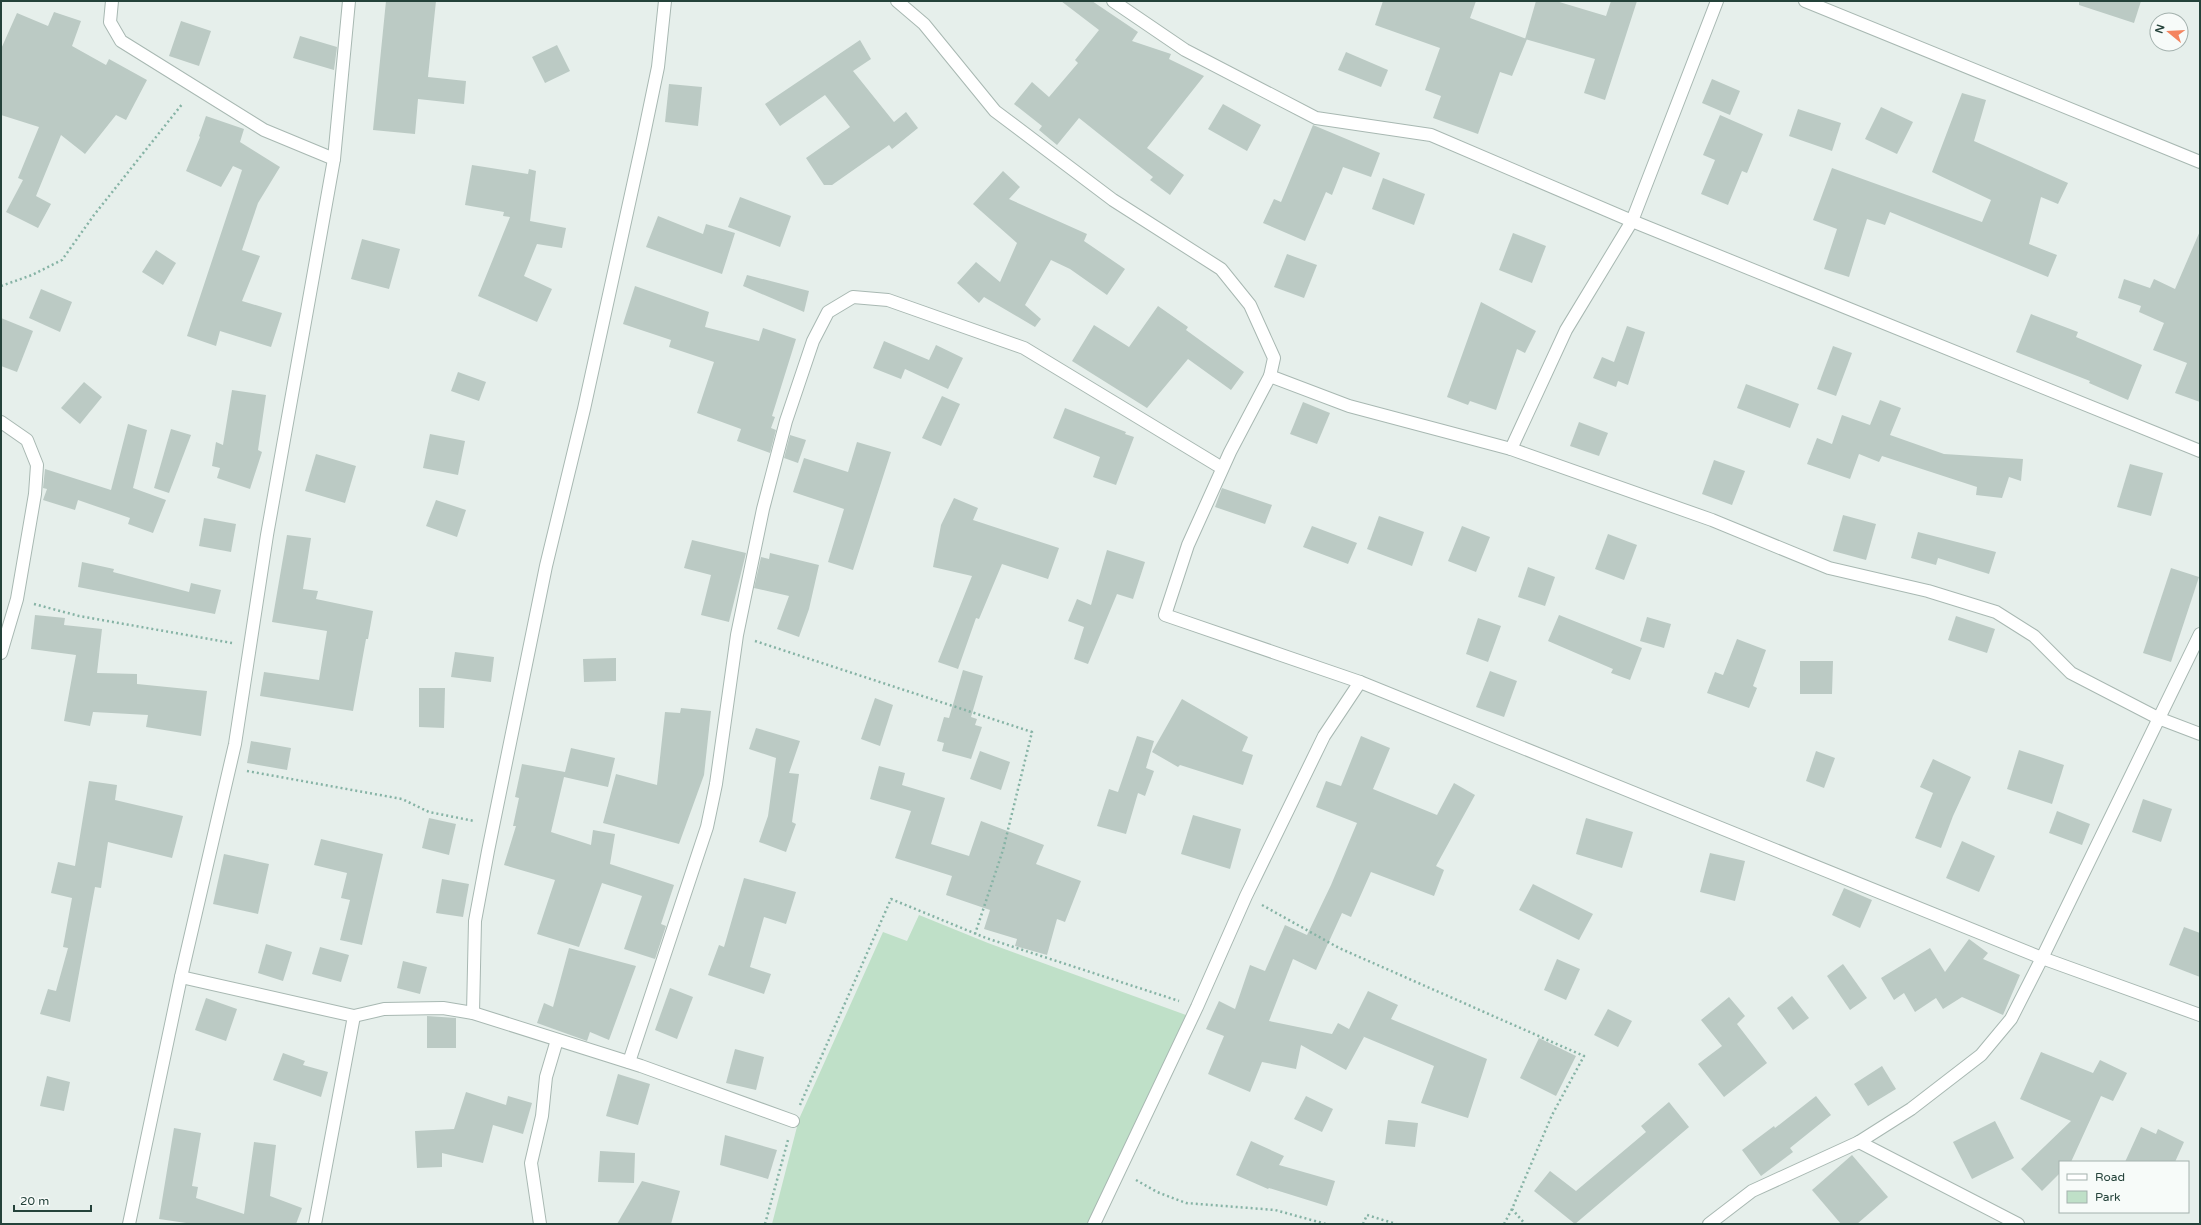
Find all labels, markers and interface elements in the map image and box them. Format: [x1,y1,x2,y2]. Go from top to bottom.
north arrow [2149,12,2189,52]
text: N [2152,23,2168,35]
legend [2059,1161,2189,1213]
text: Road [2095,1170,2125,1184]
scale bar [14,1187,91,1213]
text: Park [2095,1190,2121,1204]
text: 20 m [20,1194,49,1208]

